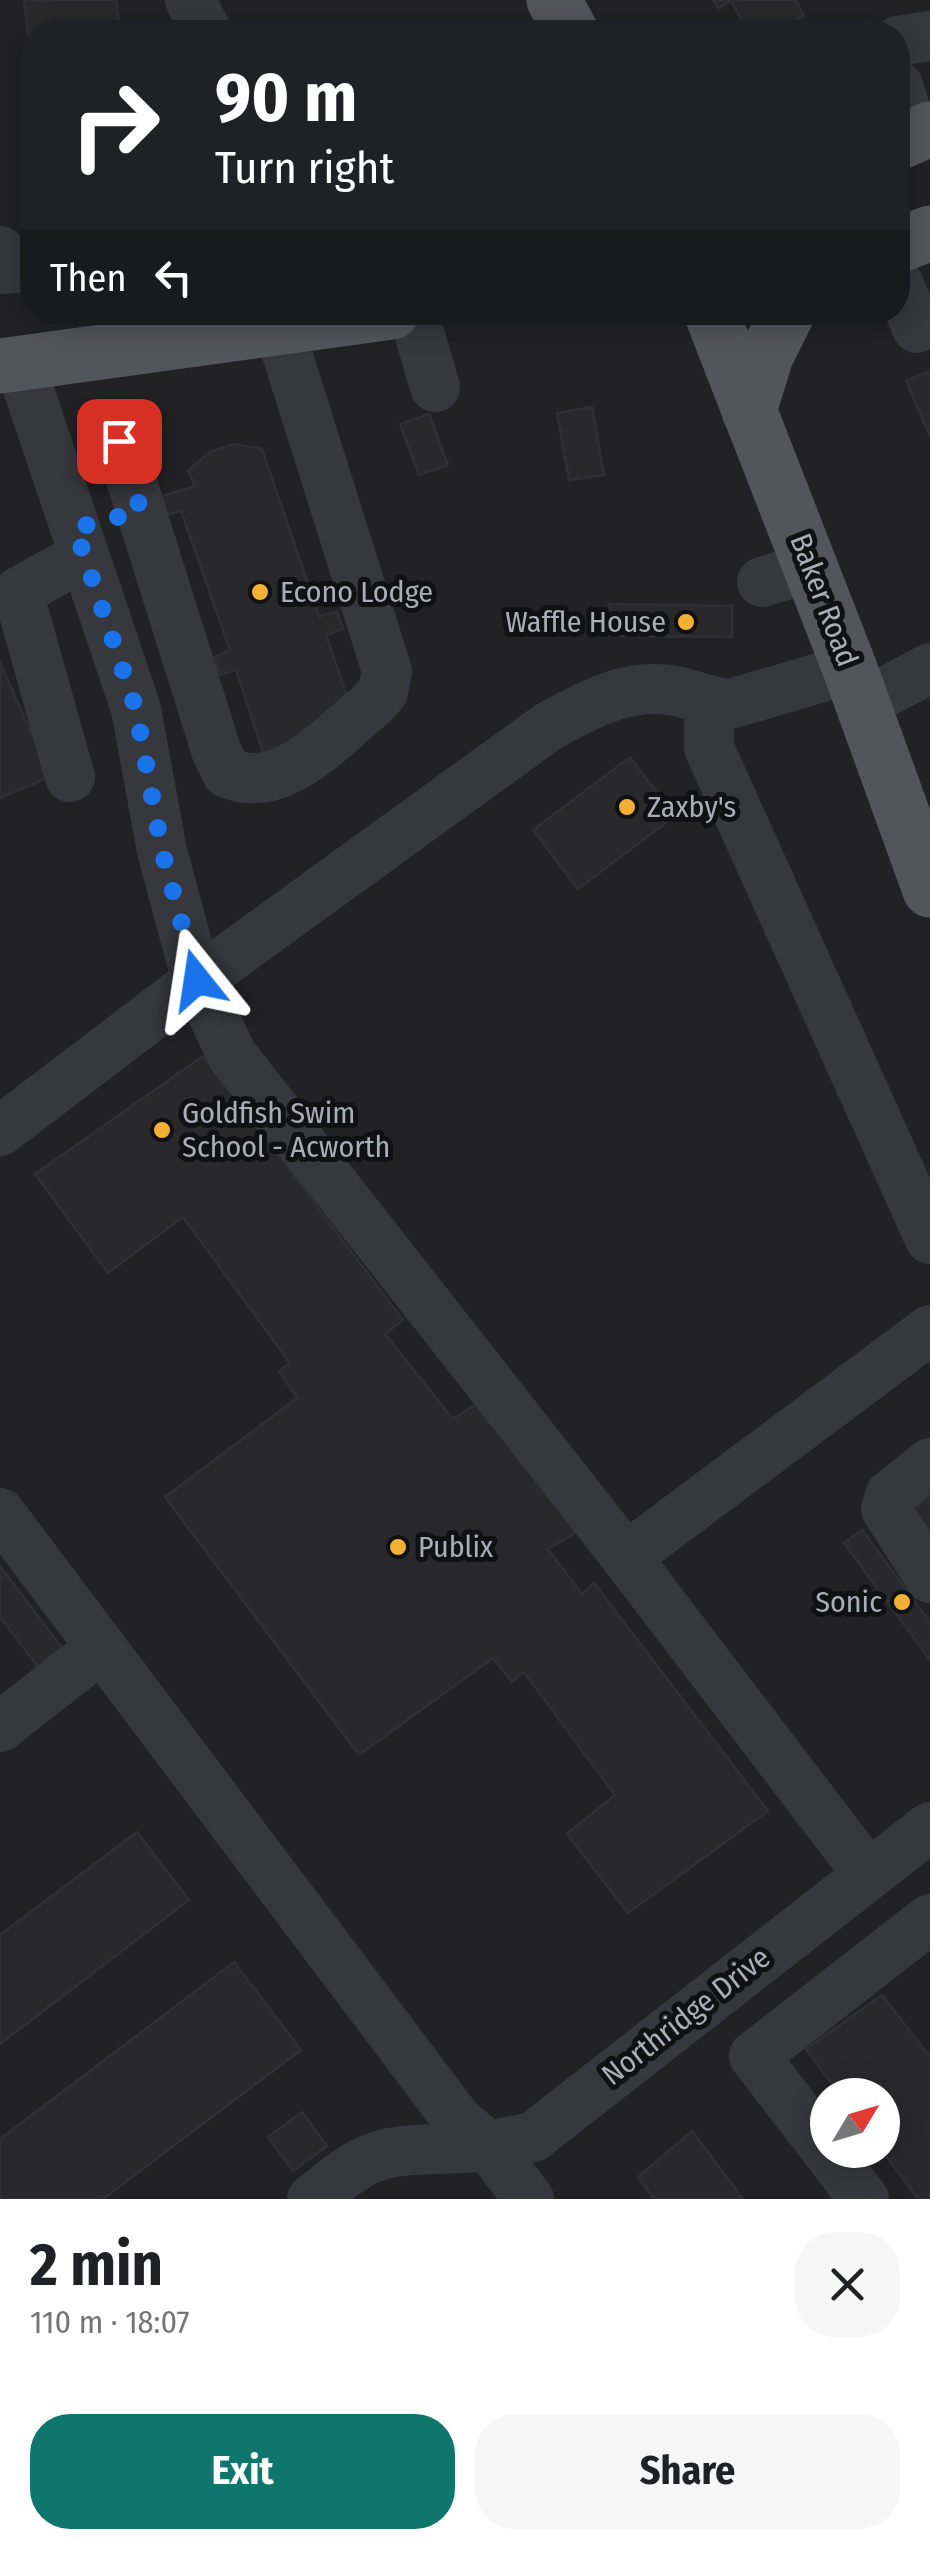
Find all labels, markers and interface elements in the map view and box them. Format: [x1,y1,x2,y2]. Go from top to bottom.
text: 90 m [215,56,357,140]
icon: right [50,60,180,190]
text: Turn right [215,141,394,195]
icon: left [146,250,201,305]
text: Then [50,255,126,301]
pin [77,399,162,484]
icon: arrive [92,414,147,469]
street label: Baker Road [782,528,866,672]
place label: Econo Lodge [280,574,433,610]
marker: Econo Lodge [249,581,271,603]
place label: Waffle House [505,604,666,640]
marker: Waffle House [675,611,697,633]
place label: Zaxby's [647,789,736,825]
marker: Zaxby's [616,796,638,818]
position arrow [145,928,249,1032]
place label: Goldfish Swim School - Acworth [182,1095,390,1165]
marker: Goldfish Swim School - Acworth [151,1119,173,1141]
place label: Publix [418,1529,494,1565]
marker: Publix [387,1536,409,1558]
place label: Sonic [815,1584,882,1620]
marker: Sonic [891,1591,913,1613]
street label: Northridge Drive [595,1939,777,2093]
north arrow [810,2078,900,2168]
map controls [810,2078,900,2168]
text: 2 min [30,2229,163,2301]
button: close [795,2232,900,2337]
text: 110 m · 18:07 [30,2303,189,2341]
button: Exit [30,2414,455,2529]
button: Share [475,2414,900,2529]

